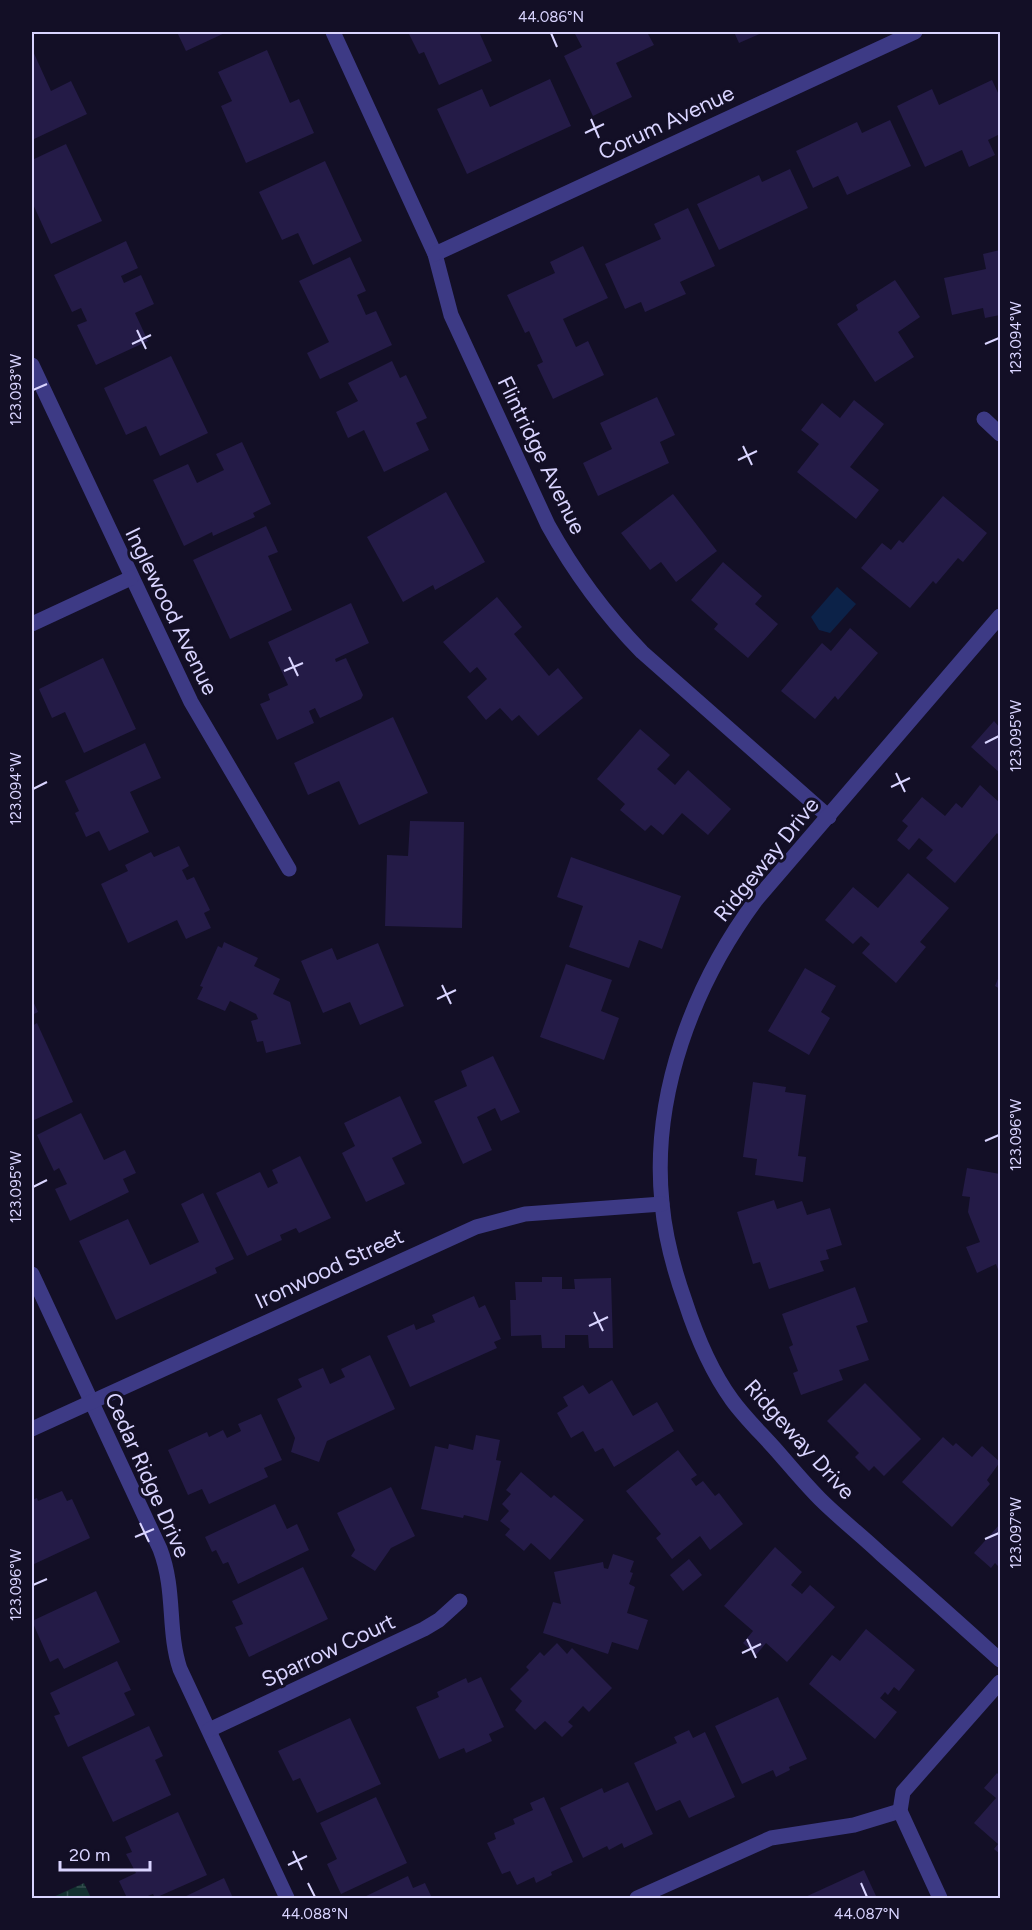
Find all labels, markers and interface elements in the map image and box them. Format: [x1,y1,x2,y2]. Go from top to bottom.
text: 44.086°N [518,8,584,26]
street label: Corum Avenue [594,79,738,166]
text: 123.094°W [1007,301,1025,375]
text: 123.093°W [7,353,25,426]
street label: Flintridge Avenue [492,372,592,539]
street label: Inglewood Avenue [119,523,224,699]
text: 123.095°W [1007,699,1025,772]
text: 123.094°W [7,752,25,826]
street label: Ridgeway Drive [708,792,825,927]
text: 123.096°W [1007,1098,1025,1171]
text: 123.095°W [7,1150,25,1223]
street label: Ironwood Street [251,1222,408,1315]
street label: Ridgeway Drive [739,1374,861,1505]
street label: Cedar Ridge Drive [99,1388,196,1562]
text: 123.097°W [1007,1496,1025,1569]
text: 123.096°W [7,1548,25,1621]
street label: Sparrow Court [257,1608,399,1693]
scale bar [60,1834,150,1872]
text: 20 m [69,1844,110,1866]
text: 44.088°N [282,1905,348,1923]
text: 44.087°N [834,1905,900,1923]

